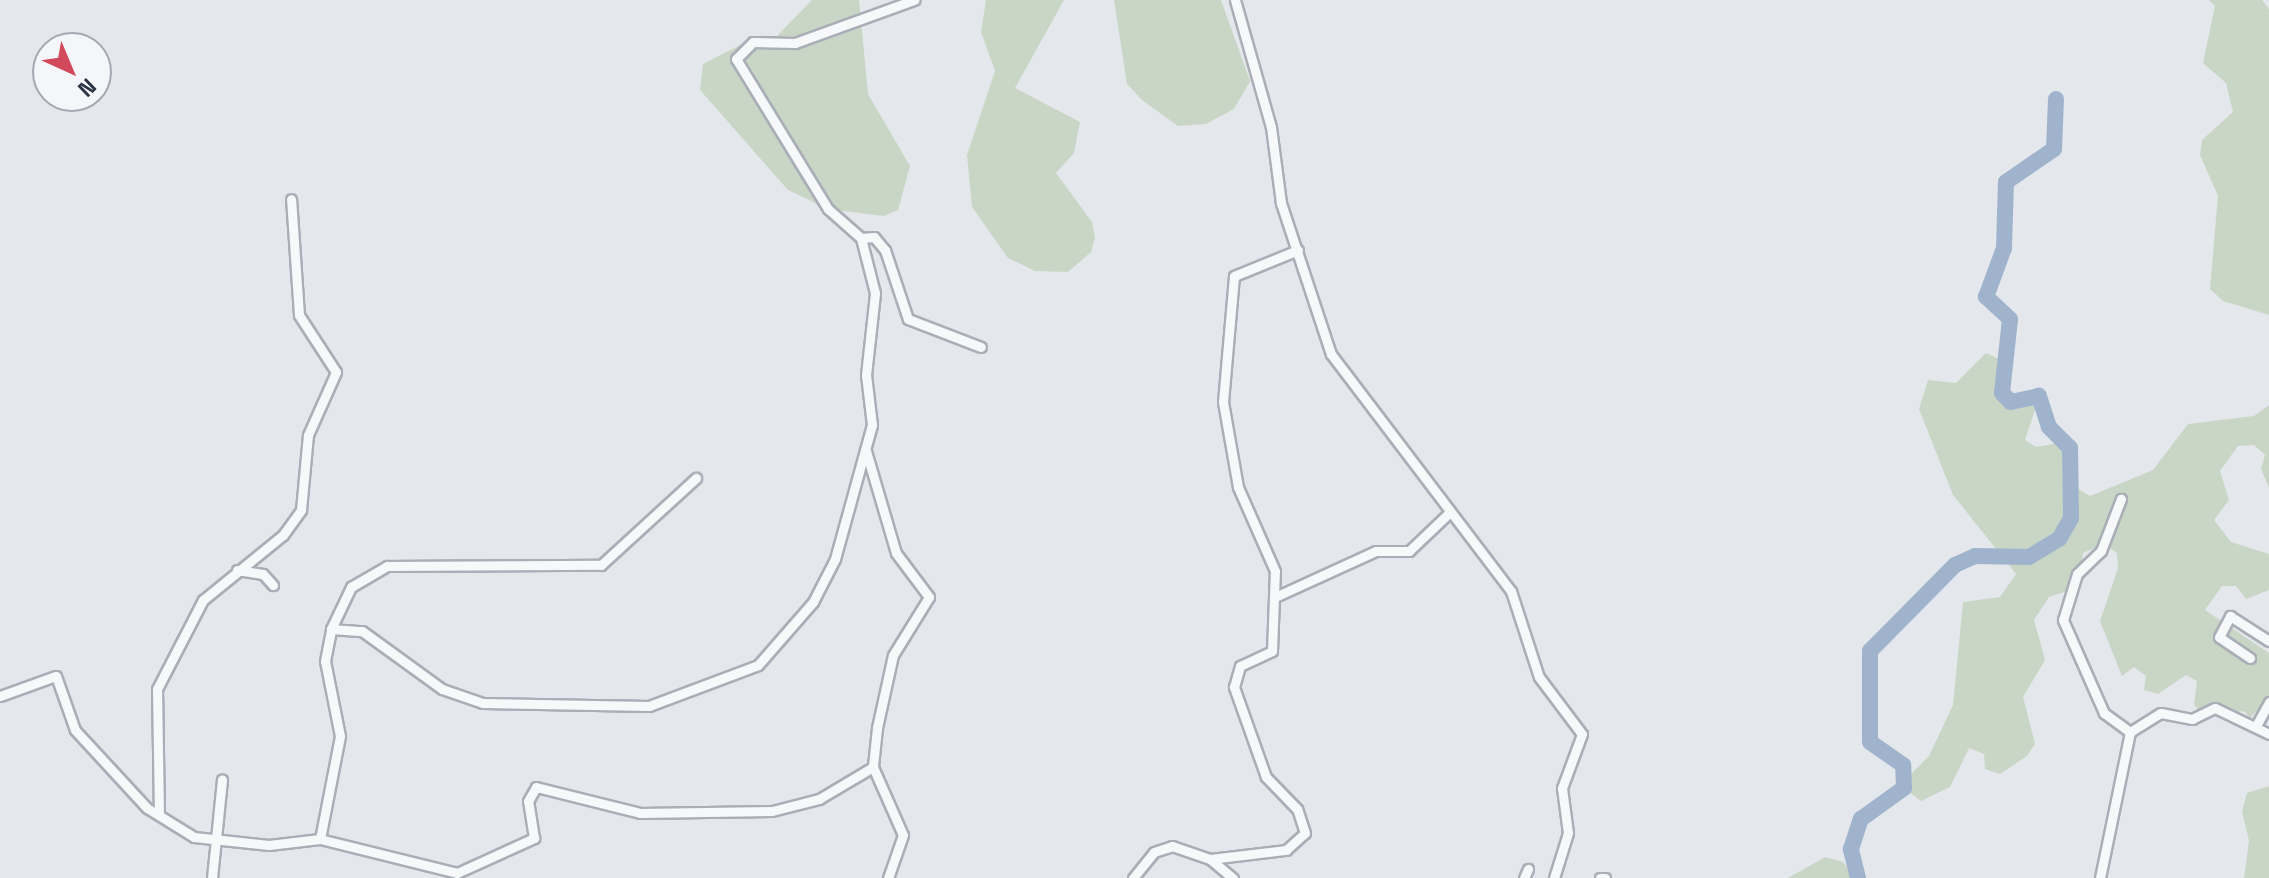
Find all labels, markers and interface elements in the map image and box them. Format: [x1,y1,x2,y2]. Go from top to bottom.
north arrow [32,32,112,112]
text: N [72,73,102,103]

